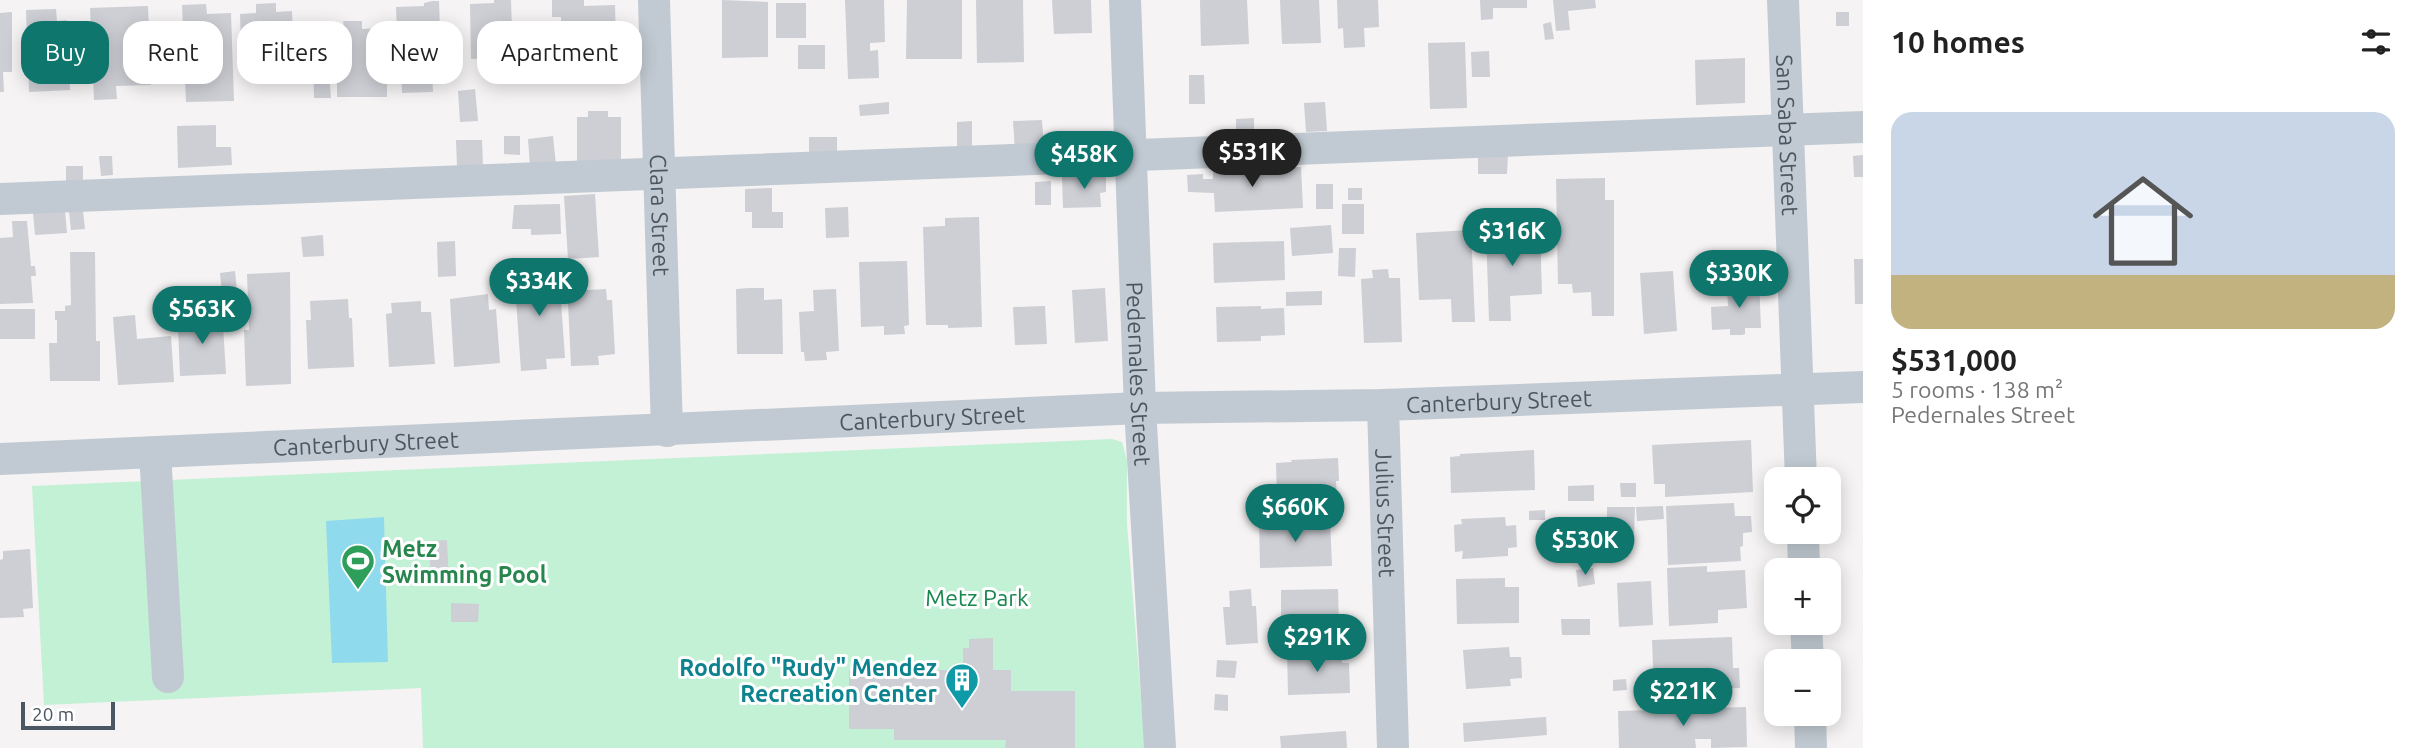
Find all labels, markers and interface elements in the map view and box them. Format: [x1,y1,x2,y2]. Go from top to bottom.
chip: Buy [21,21,109,84]
chip: Rent [123,21,223,84]
chip: Filters [237,21,352,84]
chip: New [366,21,463,84]
chip: Apartment [477,21,642,84]
icon: filters [2357,23,2395,61]
text: 10 homes [1891,25,2025,59]
street label: San Saba Street [1773,54,1804,216]
pin: $531K [1203,130,1301,189]
pin: $458K [1035,132,1133,191]
text: $531K [1218,139,1286,164]
text: $458K [1050,141,1118,166]
street label: Clara Street [646,154,675,276]
icon: home [2080,158,2206,284]
pin: $316K [1463,208,1561,268]
text: $316K [1478,218,1546,243]
pin: $330K [1690,250,1788,310]
pin: $334K [490,258,588,318]
text: $330K [1705,260,1773,285]
text: $334K [505,268,573,293]
street label: Pedernales Street [1123,281,1156,466]
pin: $563K [153,286,251,346]
text: $563K [168,296,236,321]
text: $531,000 [1891,343,2017,377]
text: 5 rooms · 138 m² [1891,377,2063,402]
street label: Canterbury Street [1405,385,1592,417]
street label: Canterbury Street [839,401,1026,434]
text: Pedernales Street [1891,402,2075,427]
street label: Canterbury Street [272,426,459,459]
street label: Julius Street [1372,448,1401,578]
map controls [1764,467,1841,726]
button: locate [1764,467,1841,544]
pin: $660K [1246,484,1344,544]
text: $660K [1261,494,1329,519]
pin: $530K [1536,518,1634,577]
text: $530K [1551,527,1619,552]
place label: Metz Swimming Pool [382,536,547,587]
sports icon: Metz Swimming Pool [339,542,377,591]
button: + [1764,558,1841,635]
park label: Metz Park [925,585,1029,610]
pin: $291K [1268,614,1366,674]
text: $291K [1283,624,1351,649]
button: − [1764,649,1841,726]
place label: Rodolfo "Rudy" Mendez Recreation Center [679,655,938,706]
building icon: Rodolfo "Rudy" Mendez Recreation Center [943,661,981,710]
pin: $221K [1634,668,1732,728]
text: $221K [1649,678,1717,703]
scale bar [21,699,116,731]
text: 20 m [32,703,74,725]

